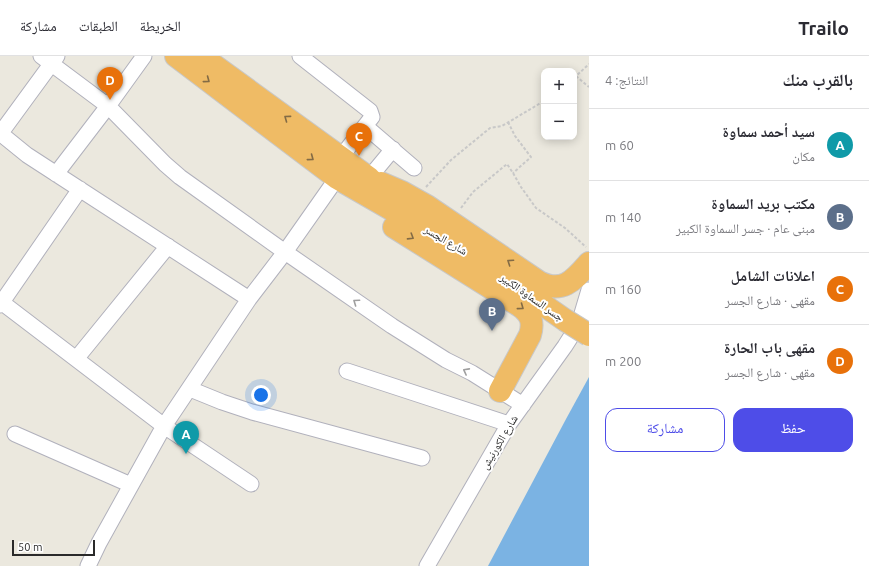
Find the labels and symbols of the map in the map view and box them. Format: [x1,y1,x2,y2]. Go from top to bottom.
pin: D [97,67,123,100]
one-way arrow [203,75,210,82]
one-way arrow [285,116,292,123]
pin: C [346,123,372,156]
one-way arrow [306,153,313,160]
street label: شارع الجسر [421,222,470,258]
one-way arrow [407,233,414,240]
one-way arrow [507,260,514,267]
street label: جسر السماوة الكبير [497,270,566,324]
pin: B [479,298,505,331]
one-way arrow [353,299,360,307]
one-way arrow [516,302,523,309]
one-way arrow [463,368,471,375]
your location [251,385,271,405]
street label: شارع الكورنيش [478,413,521,472]
pin: A [173,421,199,454]
scale bar [12,538,95,557]

